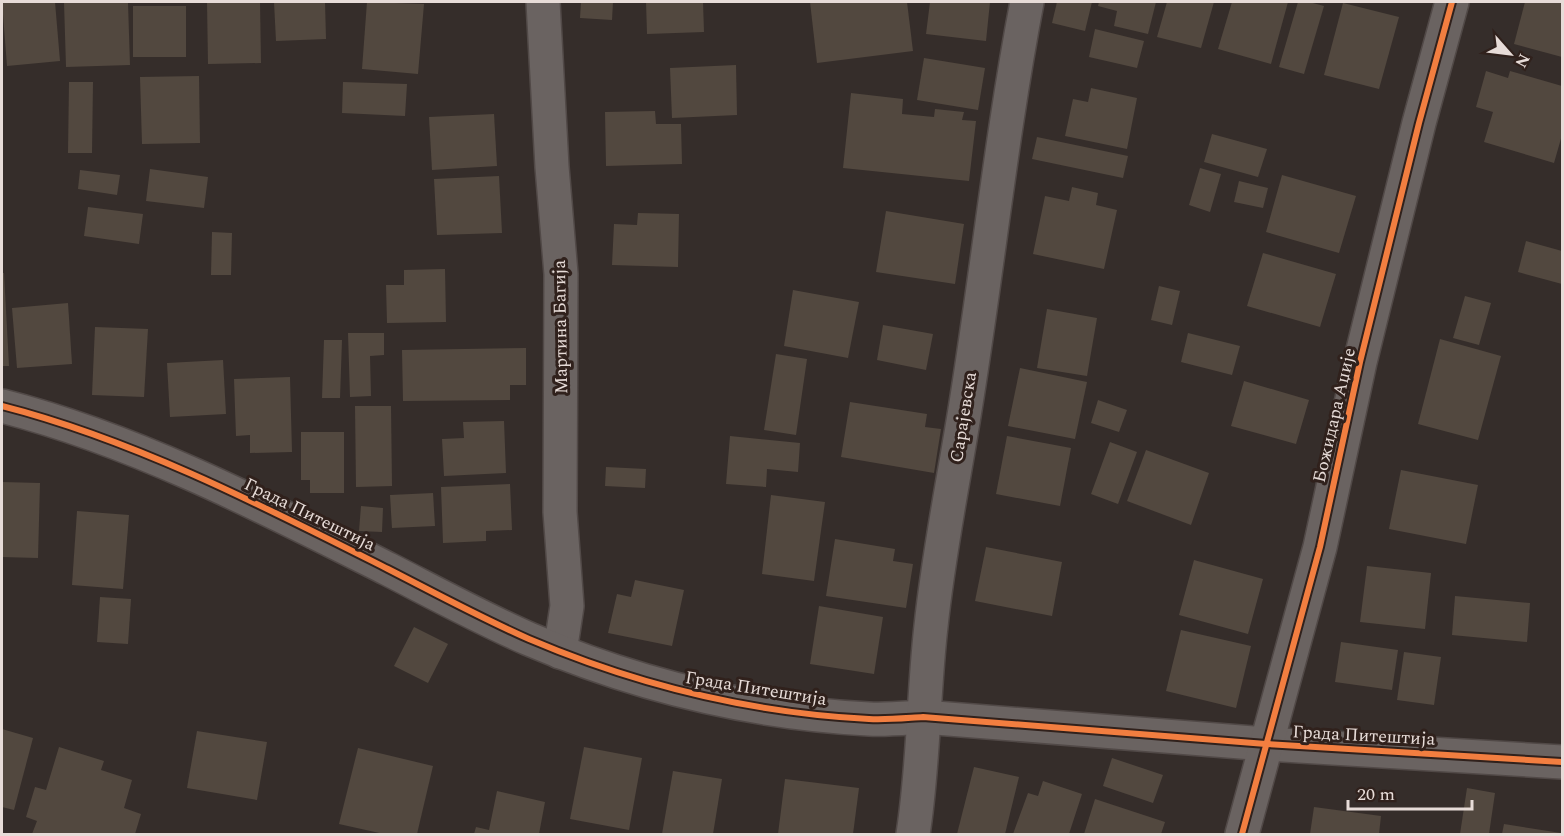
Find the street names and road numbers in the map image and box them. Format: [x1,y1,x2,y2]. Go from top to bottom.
street label: Мартина Багија [546,259,575,394]
street label: Божидара Аџије [1306,345,1363,485]
street label: Сарајевска [943,370,984,464]
street label: Града Питештија [240,471,380,558]
street label: Града Питештија [683,664,829,713]
street label: Града Питештија [1292,718,1436,753]

